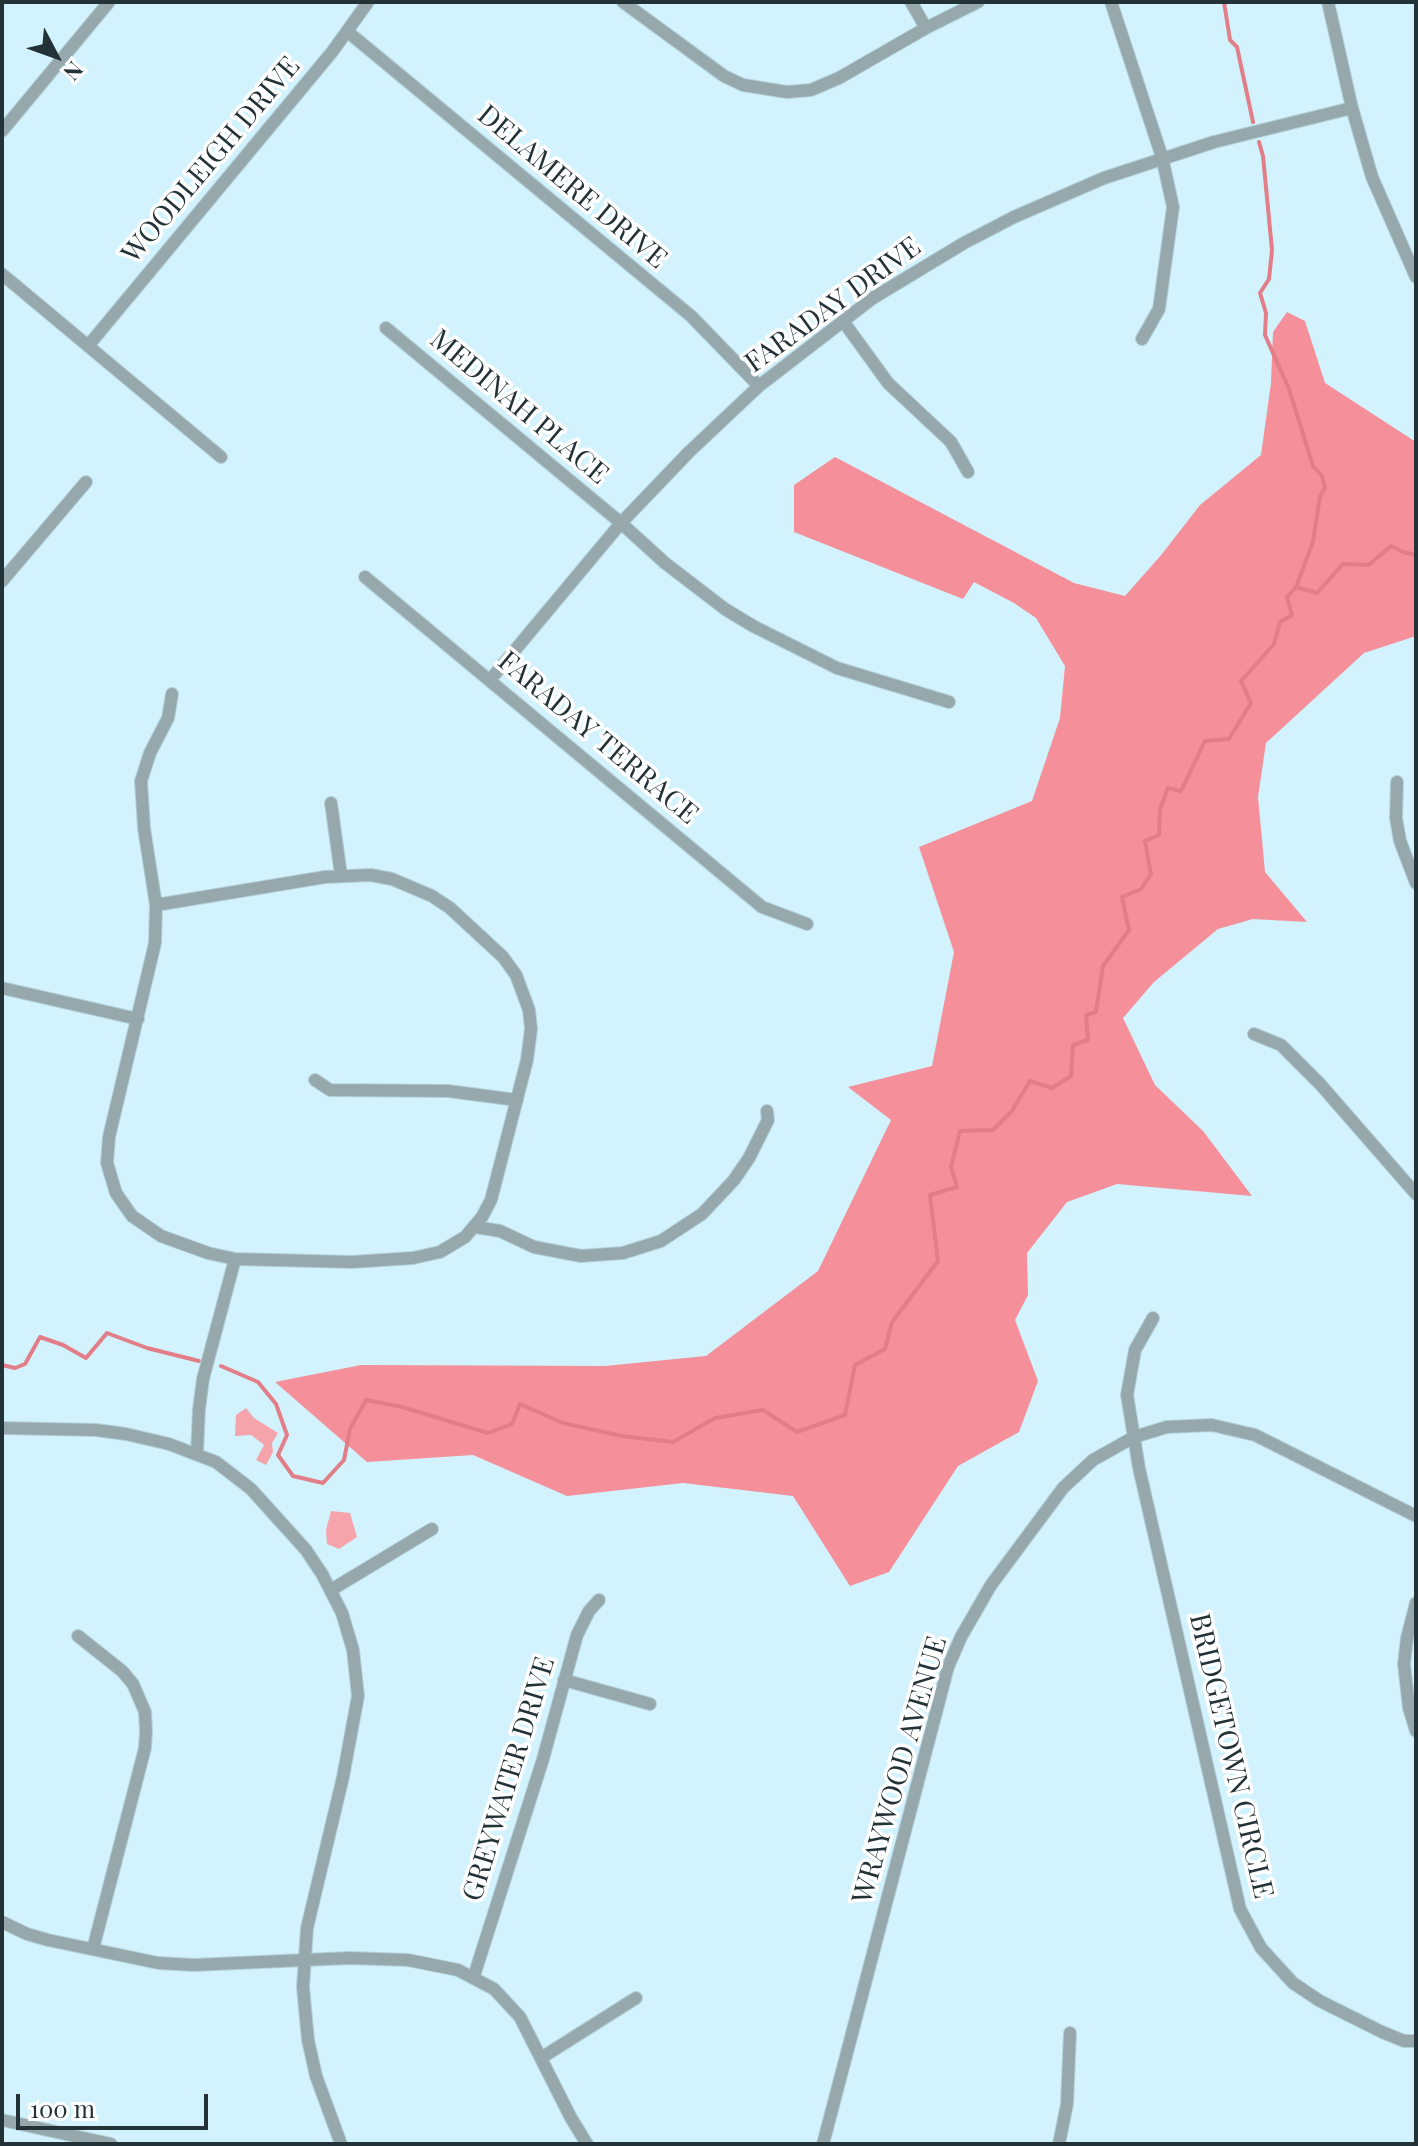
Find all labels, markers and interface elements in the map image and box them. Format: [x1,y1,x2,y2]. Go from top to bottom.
north arrow [16,16,96,96]
street label: WOODLEIGH DRIVE [115,50,307,270]
text: N [58,56,91,88]
street label: DELAMERE DRIVE [471,98,673,276]
street label: FARADAY DRIVE [739,230,927,380]
street label: MEDINAH PLACE [423,323,615,491]
street label: FARADAY TERRACE [491,645,705,831]
street label: BRIDGETOWN CIRCLE [1182,1610,1280,1902]
street label: WRAYWOOD AVENUE [846,1632,954,1908]
street label: GREYWATER DRIVE [456,1653,562,1905]
scale bar [20,2078,212,2128]
text: 100 m [30,2092,95,2124]

